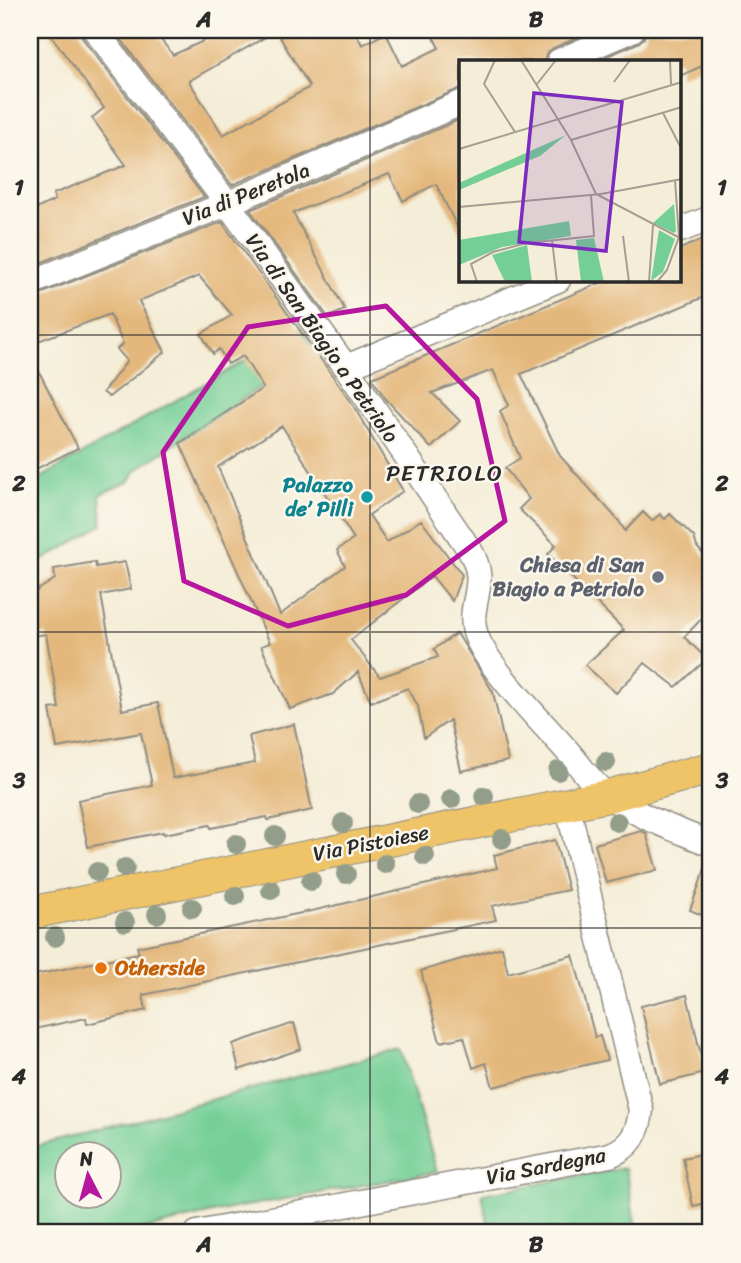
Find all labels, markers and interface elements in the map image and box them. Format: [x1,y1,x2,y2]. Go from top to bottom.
text: A [195,0,212,40]
text: B [529,0,544,40]
inset map [459,60,682,282]
street label: Via di Peretola [176,151,316,237]
text: 1 [14,167,24,208]
text: 1 [717,167,727,208]
street label: Via di San Biagio a Petriolo [235,225,409,451]
district label: PETRIOLO [386,453,504,494]
text: 2 [11,463,26,504]
text: 2 [714,463,729,504]
place label: Palazzo de’ Pilli [283,466,354,528]
marker: Palazzo de’ Pilli [359,489,375,505]
place label: Chiesa di San Biagio a Petriolo [492,546,645,608]
marker: Chiesa di San Biagio a Petriolo [650,569,666,585]
text: 3 [12,760,26,801]
text: 3 [715,760,729,801]
street label: Via Pistoiese [310,813,432,873]
place label: Otherside [115,949,206,987]
marker: Otherside [93,960,109,976]
text: 4 [11,1056,27,1097]
text: 4 [714,1056,730,1097]
street label: Via Sardegna [483,1136,609,1196]
north arrow [52,1140,122,1210]
text: N [77,1141,95,1176]
text: A [195,1224,212,1263]
text: B [529,1224,544,1263]

